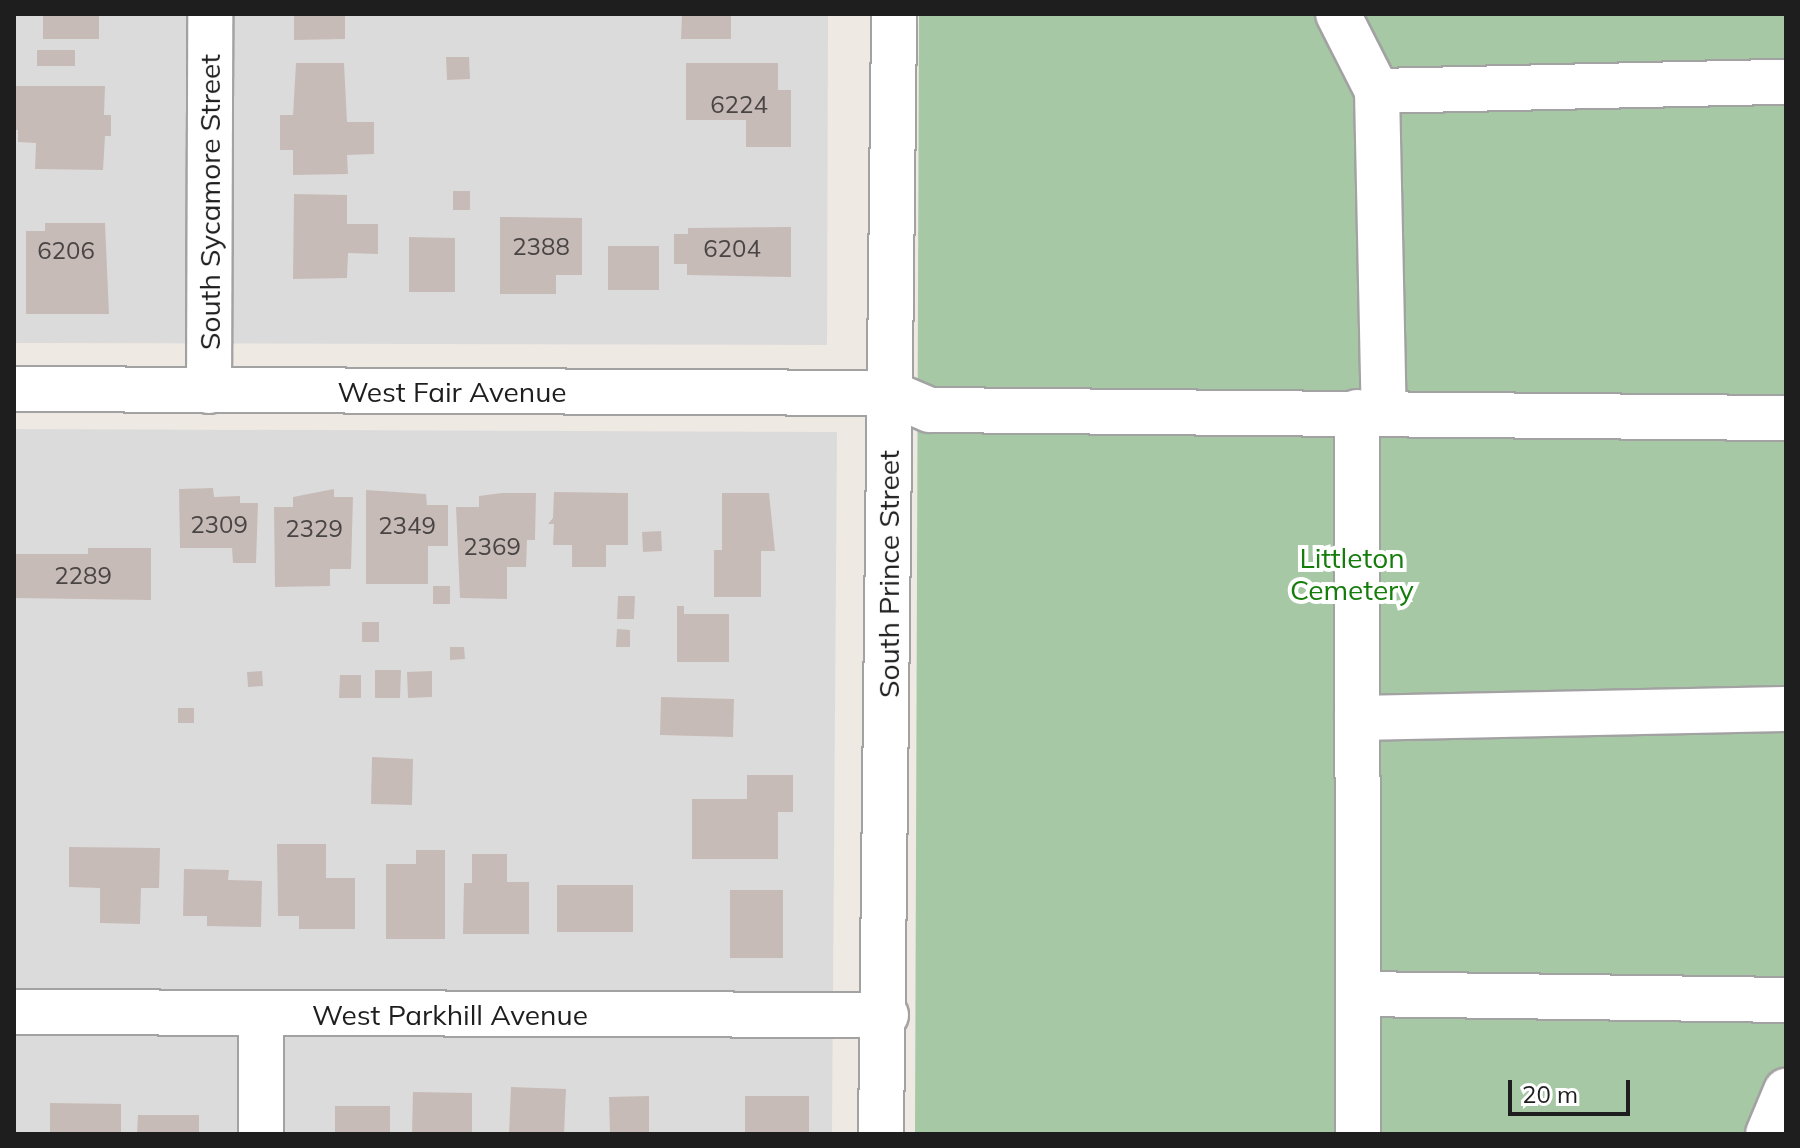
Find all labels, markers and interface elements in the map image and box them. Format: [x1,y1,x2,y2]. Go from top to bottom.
street label: South Sycamore Street [193,54,227,350]
house number: 6224 [710,91,768,119]
house number: 2388 [512,233,570,261]
house number: 6204 [703,235,761,263]
house number: 6206 [37,237,95,265]
street label: West Fair Avenue [337,375,567,409]
street label: South Prince Street [872,450,906,698]
house number: 2309 [190,511,248,539]
house number: 2349 [378,512,436,540]
house number: 2329 [285,515,343,543]
house number: 2369 [463,533,521,561]
park label: Littleton Cemetery [1290,541,1414,607]
house number: 2289 [54,562,112,590]
street label: West Parkhill Avenue [312,998,588,1032]
scale bar [1512,1064,1634,1114]
text: 20 m [1522,1079,1578,1109]

